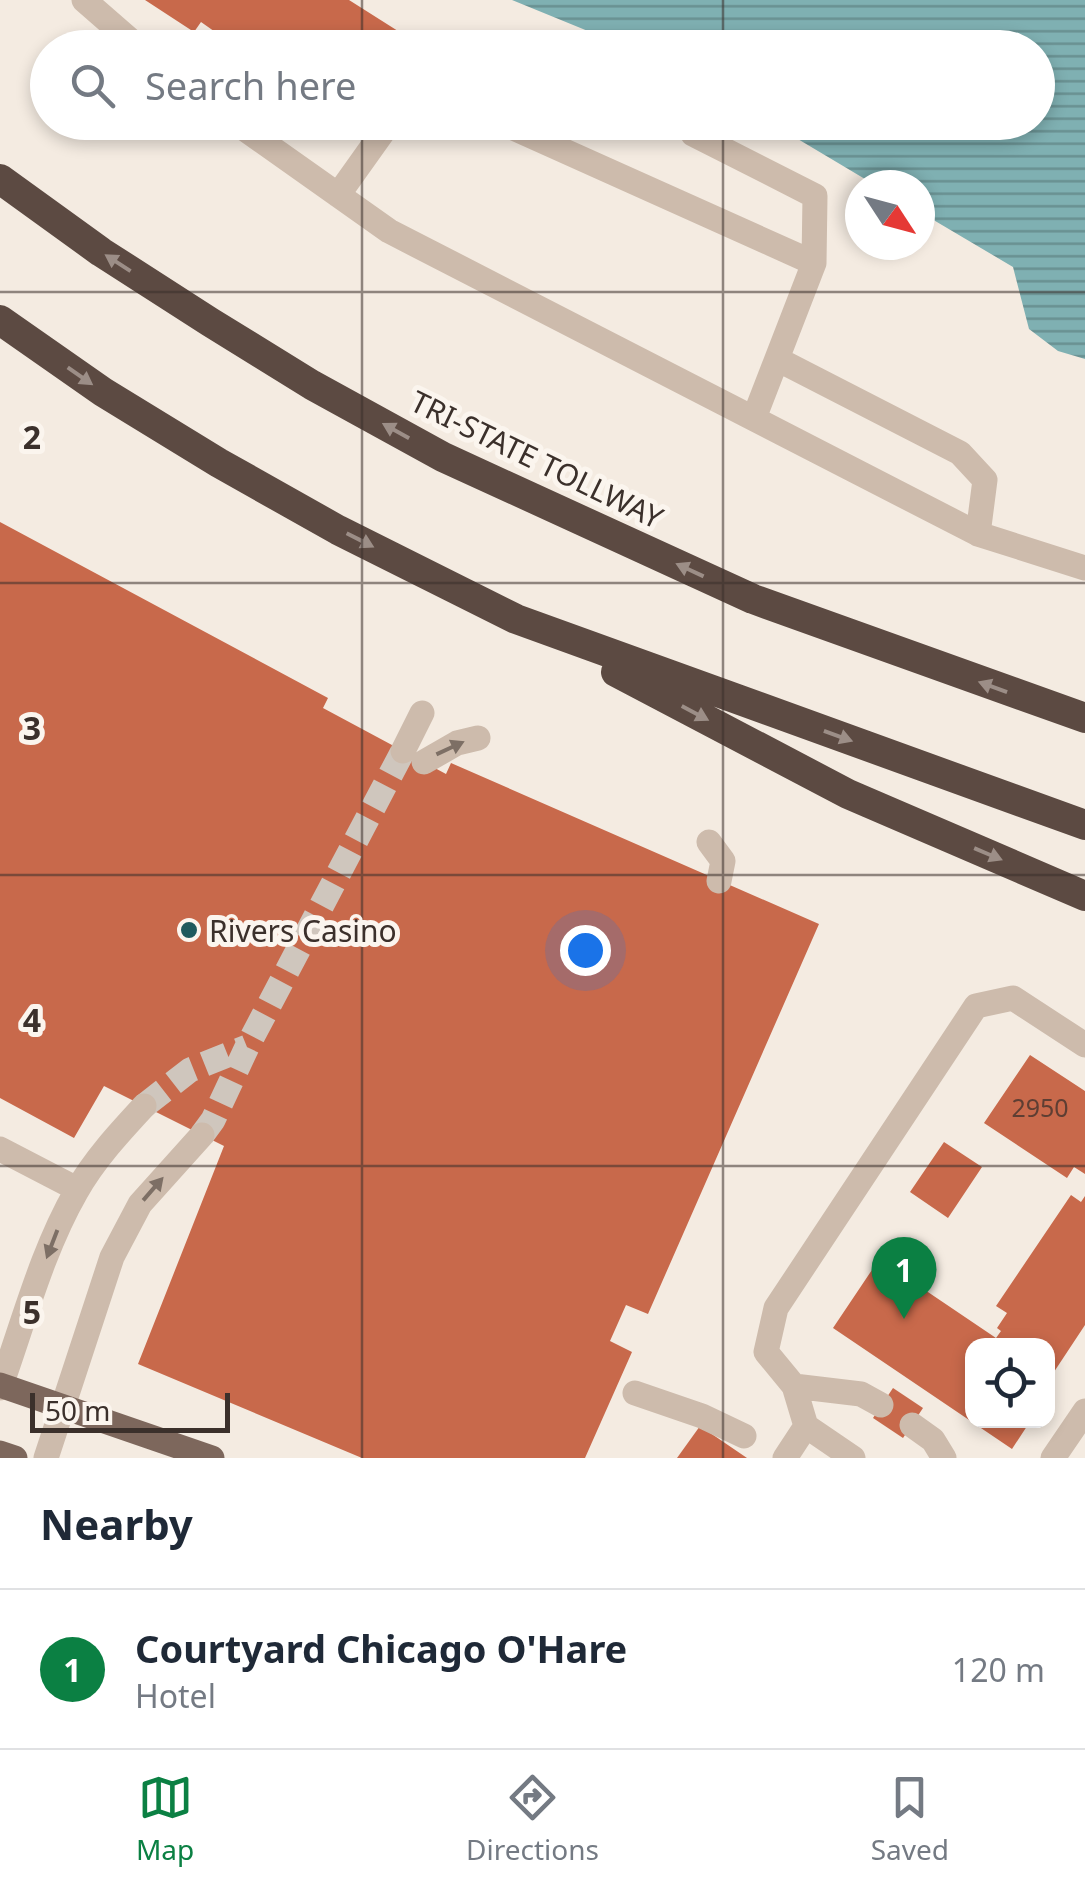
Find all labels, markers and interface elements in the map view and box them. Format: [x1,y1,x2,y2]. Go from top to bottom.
search box [30,30,1055,140]
icon: search [65,58,120,113]
text: Search here [145,59,356,111]
north arrow [845,170,935,260]
one-way arrow [104,254,132,272]
one-way arrow [67,366,93,385]
street label: TRI-STATE TOLLWAY [404,380,670,538]
text: 2 [23,415,41,458]
one-way arrow [382,423,410,441]
one-way arrow [346,532,375,549]
one-way arrow [675,562,705,578]
one-way arrow [977,679,1007,694]
one-way arrow [681,704,710,721]
text: 3 [23,706,41,749]
one-way arrow [824,729,854,744]
one-way arrow [436,740,465,757]
one-way arrow [973,846,1003,862]
place label: Rivers Casino [209,910,397,951]
marker: Rivers Casino [178,919,200,941]
your location [560,925,611,976]
text: 4 [23,998,41,1041]
house number: 2950 [1011,1090,1069,1124]
one-way arrow [142,1176,163,1201]
one-way arrow [43,1229,59,1259]
pin: 1 [872,1236,936,1319]
text: 5 [23,1290,41,1333]
map controls [965,1338,1055,1428]
button: locate [965,1338,1055,1428]
scale bar [30,1388,230,1432]
text: 50 m [45,1391,111,1429]
text: Nearby [40,1495,193,1552]
text: Courtyard Chicago O'Hare [135,1622,627,1674]
text: 1 [63,1648,82,1691]
text: 120 m [952,1648,1045,1691]
text: Hotel [135,1674,216,1717]
tab: Map [136,1770,194,1868]
tab: Directions [466,1770,599,1868]
tab: Saved [871,1770,949,1868]

